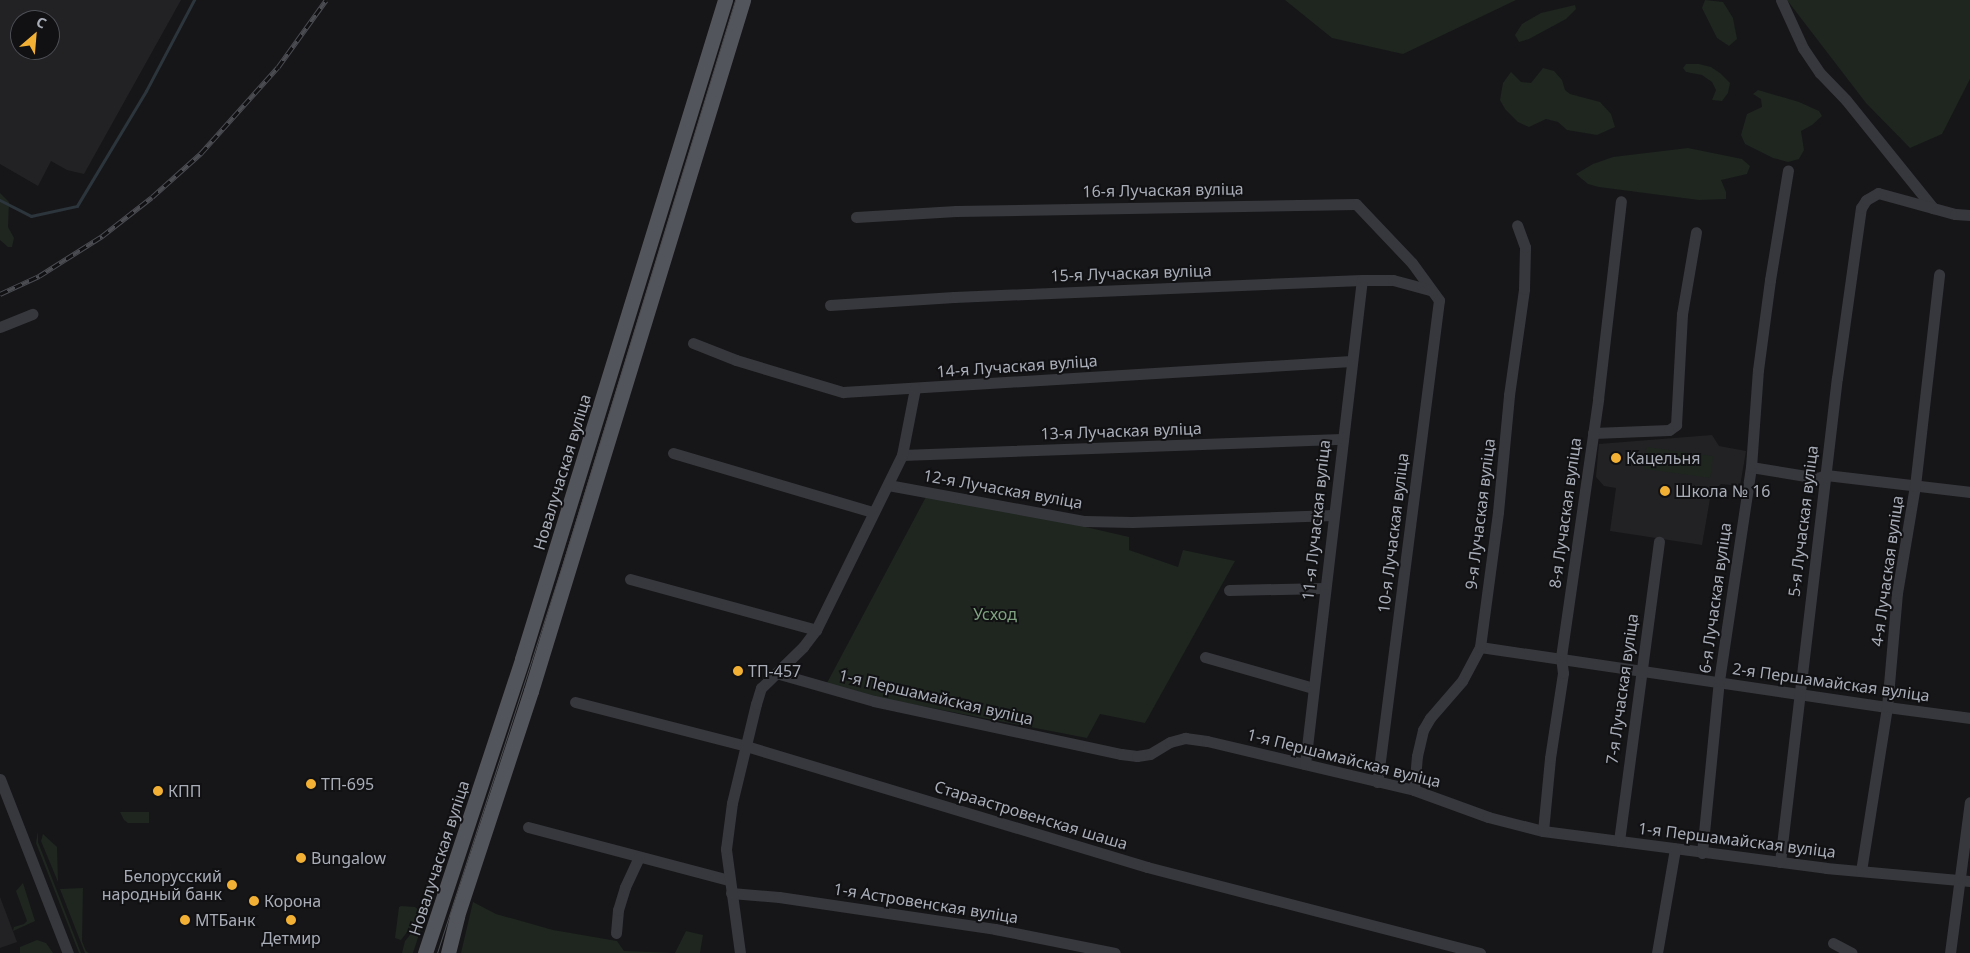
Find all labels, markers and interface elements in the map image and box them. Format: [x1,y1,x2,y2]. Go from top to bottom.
north arrow [10,10,60,60]
text: С [33,12,50,33]
street label: 16-я Лучаская вуліца [1082,179,1244,201]
street label: 15-я Лучаская вуліца [1050,261,1212,285]
street label: 14-я Лучаская вуліца [936,351,1098,381]
street label: Новалучаская вуліца [529,392,595,552]
street label: 13-я Лучаская вуліца [1040,419,1202,443]
street label: 8-я Лучаская вуліца [1545,436,1585,590]
street label: 9-я Лучаская вуліца [1461,437,1499,591]
street label: 11-я Лучаская вуліца [1298,439,1334,601]
street label: 5-я Лучаская вуліца [1784,444,1822,598]
place label: Кацельня [1626,448,1701,468]
street label: 10-я Лучаская вуліца [1374,452,1412,614]
marker: Кацельня [1610,452,1622,464]
street label: 12-я Лучаская вуліца [922,466,1084,512]
place label: Школа № 16 [1675,481,1770,501]
marker: Школа № 16 [1659,485,1671,497]
street label: 4-я Лучаская вуліца [1867,494,1907,648]
street label: 6-я Лучаская вуліца [1695,521,1735,675]
park label: Усход [973,604,1017,624]
street label: 7-я Лучаская вуліца [1602,612,1642,766]
street label: 2-я Першамайская вуліца [1731,659,1931,705]
place label: ТП-457 [748,661,801,681]
marker: ТП-457 [732,665,744,677]
street label: 1-я Першамайская вуліца [837,665,1035,729]
street label: 1-я Першамайская вуліца [1245,725,1443,791]
place label: ТП-695 [321,774,374,794]
street label: Стараастровенская шаша [932,776,1130,854]
marker: ТП-695 [305,778,317,790]
street label: Новалучаская вуліца [405,778,473,938]
place label: КПП [168,781,201,801]
marker: КПП [152,785,164,797]
street label: 1-я Першамайская вуліца [1637,818,1837,862]
place label: Bungalow [311,848,386,868]
marker: Bungalow [295,852,307,864]
place label: Белорусский народный банк [102,866,222,904]
marker: Белорусский народный банк [226,879,238,891]
street label: 1-я Астровенская вуліца [832,879,1020,927]
place label: Корона [264,891,321,911]
marker: Корона [248,895,260,907]
place label: МТБанк [195,910,255,930]
marker: МТБанк [179,914,191,926]
marker: Детмир [285,914,297,926]
place label: Детмир [261,928,321,948]

